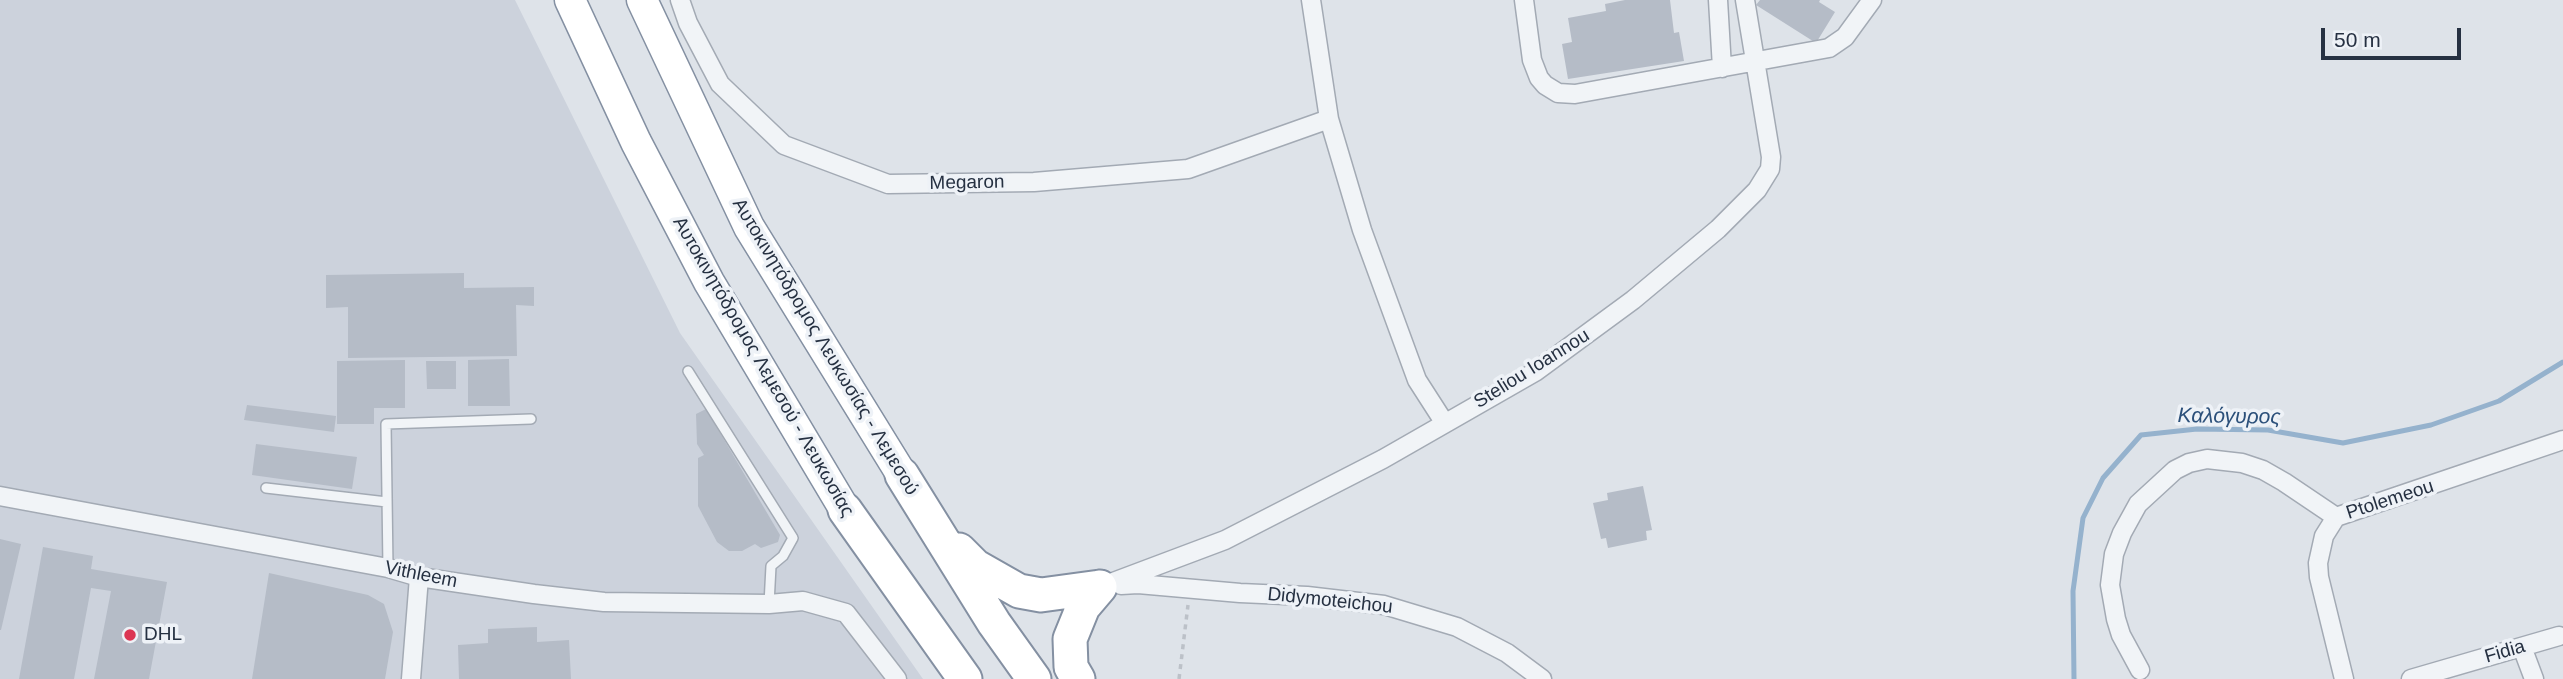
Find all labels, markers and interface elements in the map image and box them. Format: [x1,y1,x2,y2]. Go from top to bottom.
scale bar [2325,14,2465,58]
text: 50 m [2334,28,2381,51]
street label: Megaron [929,171,1005,195]
street label: Αυτοκινητόδρομος Λευκωσίας - Λεμεσού [727,194,923,500]
street label: Αυτοκινητόδρομος Λεμεσού - Λευκωσίας [667,213,859,521]
street label: Steliou Ioannou [1470,324,1594,414]
water label: Καλόγυρος [2177,404,2281,430]
street label: Ptolemeou [2343,475,2437,525]
street label: Vithleem [383,557,459,593]
street label: Didymoteichou [1266,583,1394,619]
place label: DHL [144,624,182,646]
marker: DHL [122,627,138,643]
street label: Fidia [2482,635,2528,669]

